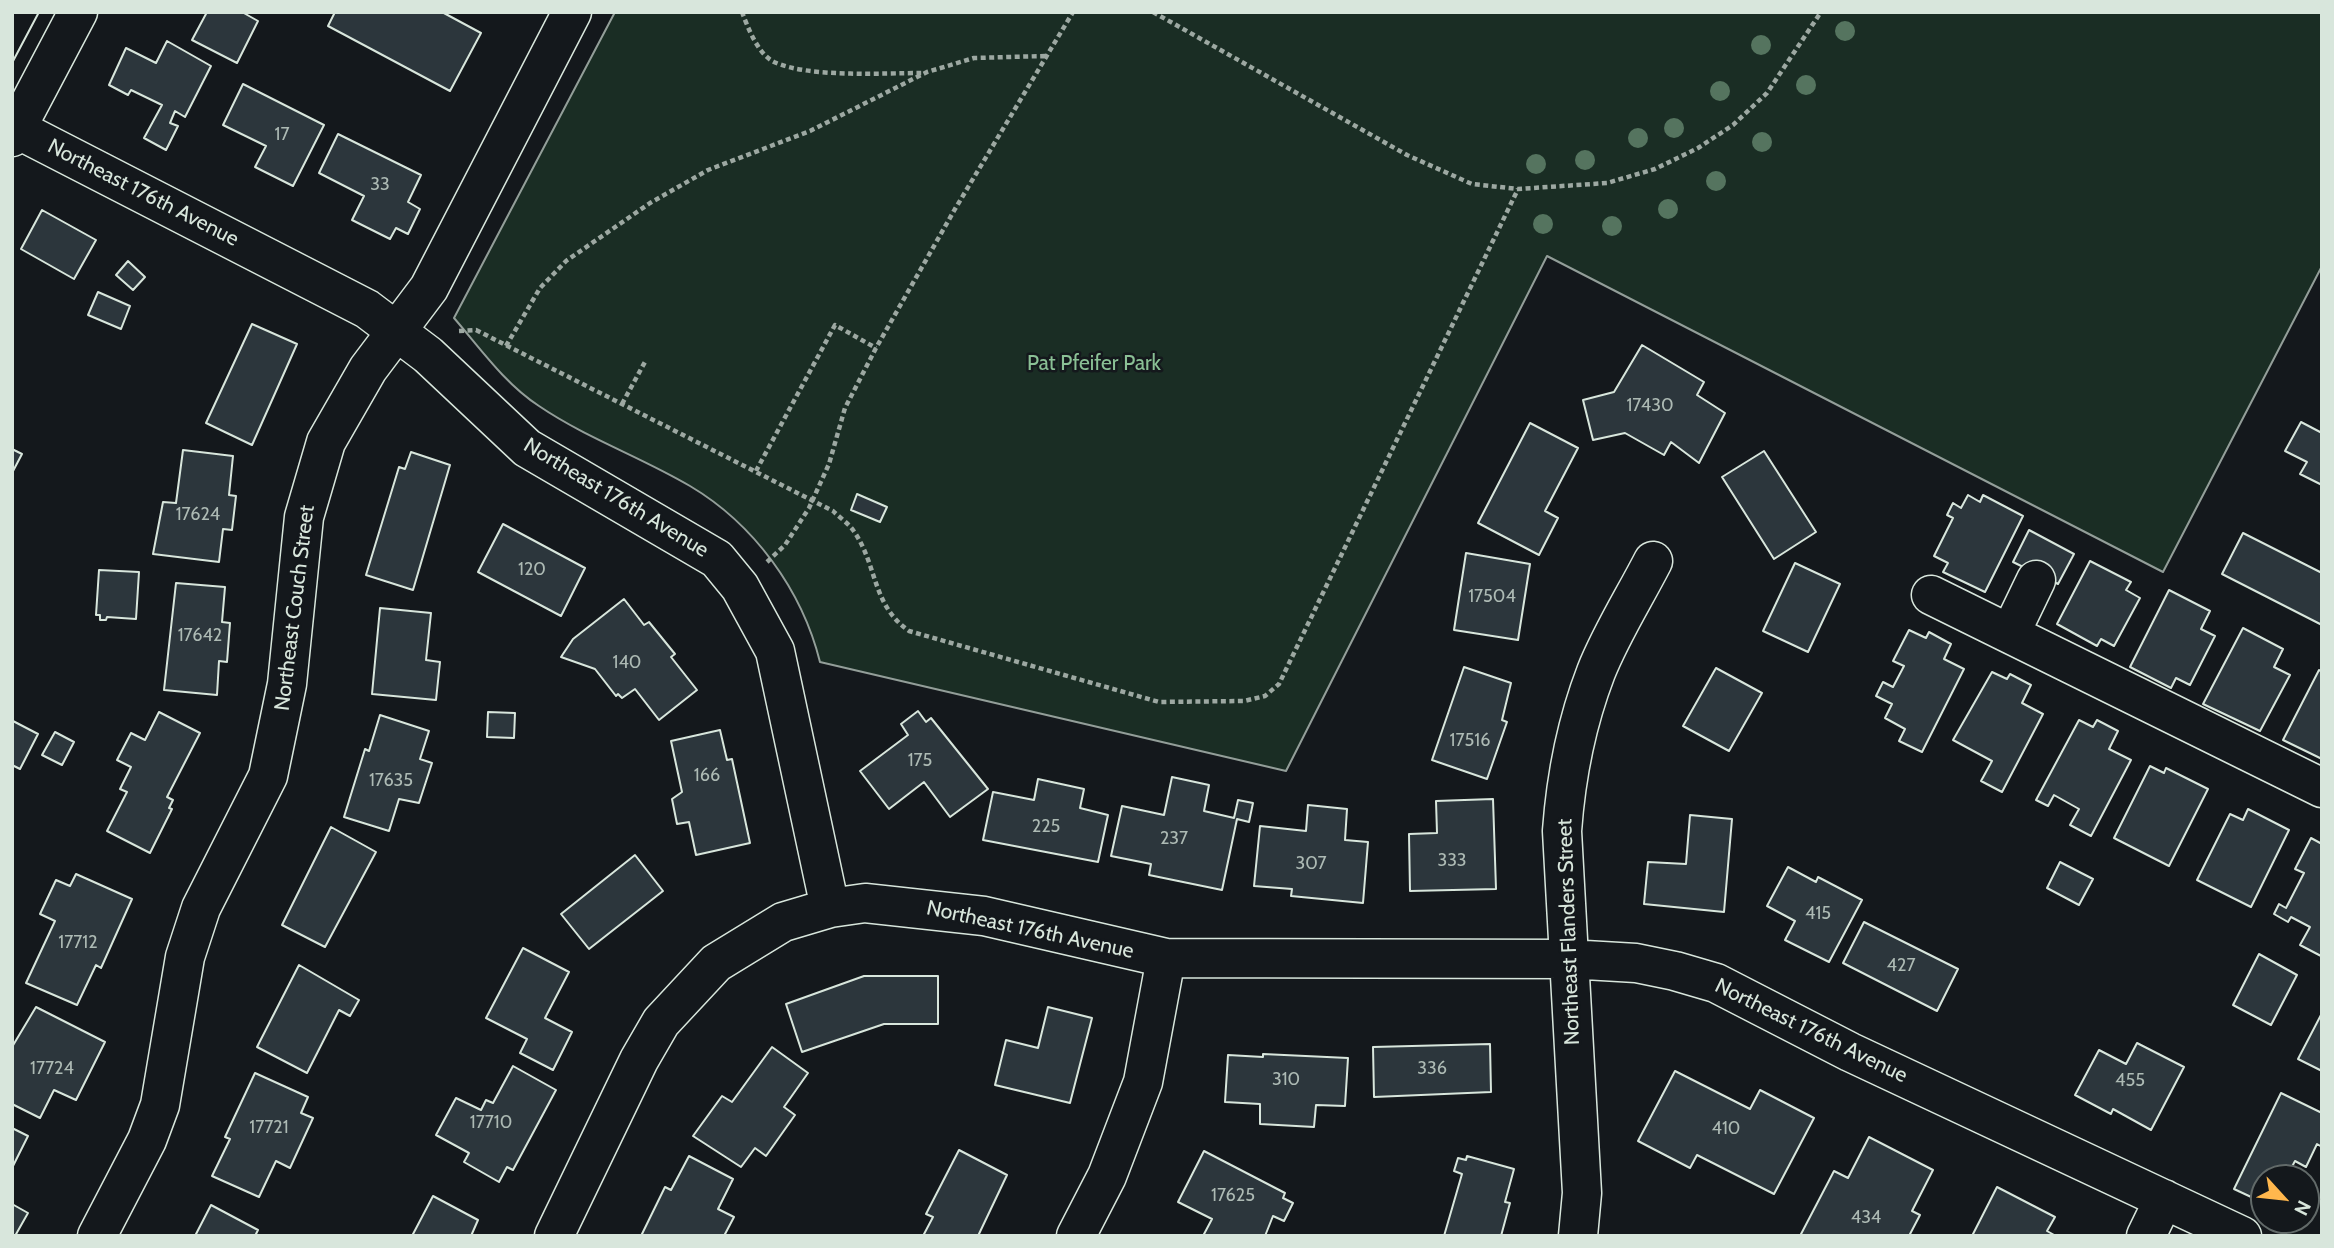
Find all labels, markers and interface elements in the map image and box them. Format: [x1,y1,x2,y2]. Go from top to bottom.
house number: 17 [275,124,289,146]
street label: Northeast 176th Avenue [43,134,243,252]
house number: 33 [370,174,390,196]
park label: Pat Pfeifer Park [1027,351,1161,377]
house number: 17430 [1627,395,1673,417]
street label: Northeast 176th Avenue [519,433,713,563]
house number: 17624 [176,504,220,526]
street label: Northeast Couch Street [270,504,320,712]
house number: 120 [518,559,546,581]
house number: 17504 [1468,586,1516,608]
house number: 17642 [178,625,222,647]
house number: 140 [613,652,641,674]
house number: 17516 [1450,730,1490,752]
house number: 175 [908,750,932,772]
house number: 166 [694,765,720,787]
house number: 17635 [369,770,413,792]
house number: 225 [1032,816,1060,838]
street label: Northeast Flanders Street [1552,818,1586,1046]
house number: 237 [1160,828,1188,850]
house number: 333 [1437,850,1467,872]
house number: 307 [1295,853,1327,875]
street label: Northeast 176th Avenue [924,896,1136,964]
house number: 415 [1805,903,1831,925]
house number: 17712 [58,932,98,954]
house number: 427 [1887,955,1915,977]
street label: Northeast 176th Avenue [1711,973,1911,1089]
house number: 17724 [30,1058,74,1080]
house number: 336 [1417,1058,1447,1080]
house number: 310 [1272,1069,1300,1091]
house number: 455 [2115,1070,2145,1092]
house number: 17710 [470,1112,512,1134]
house number: 17721 [249,1117,289,1139]
house number: 410 [1712,1118,1740,1140]
north arrow [2250,1164,2320,1234]
house number: 17625 [1211,1185,1255,1207]
text: N [2289,1197,2316,1219]
house number: 434 [1851,1207,1881,1229]

